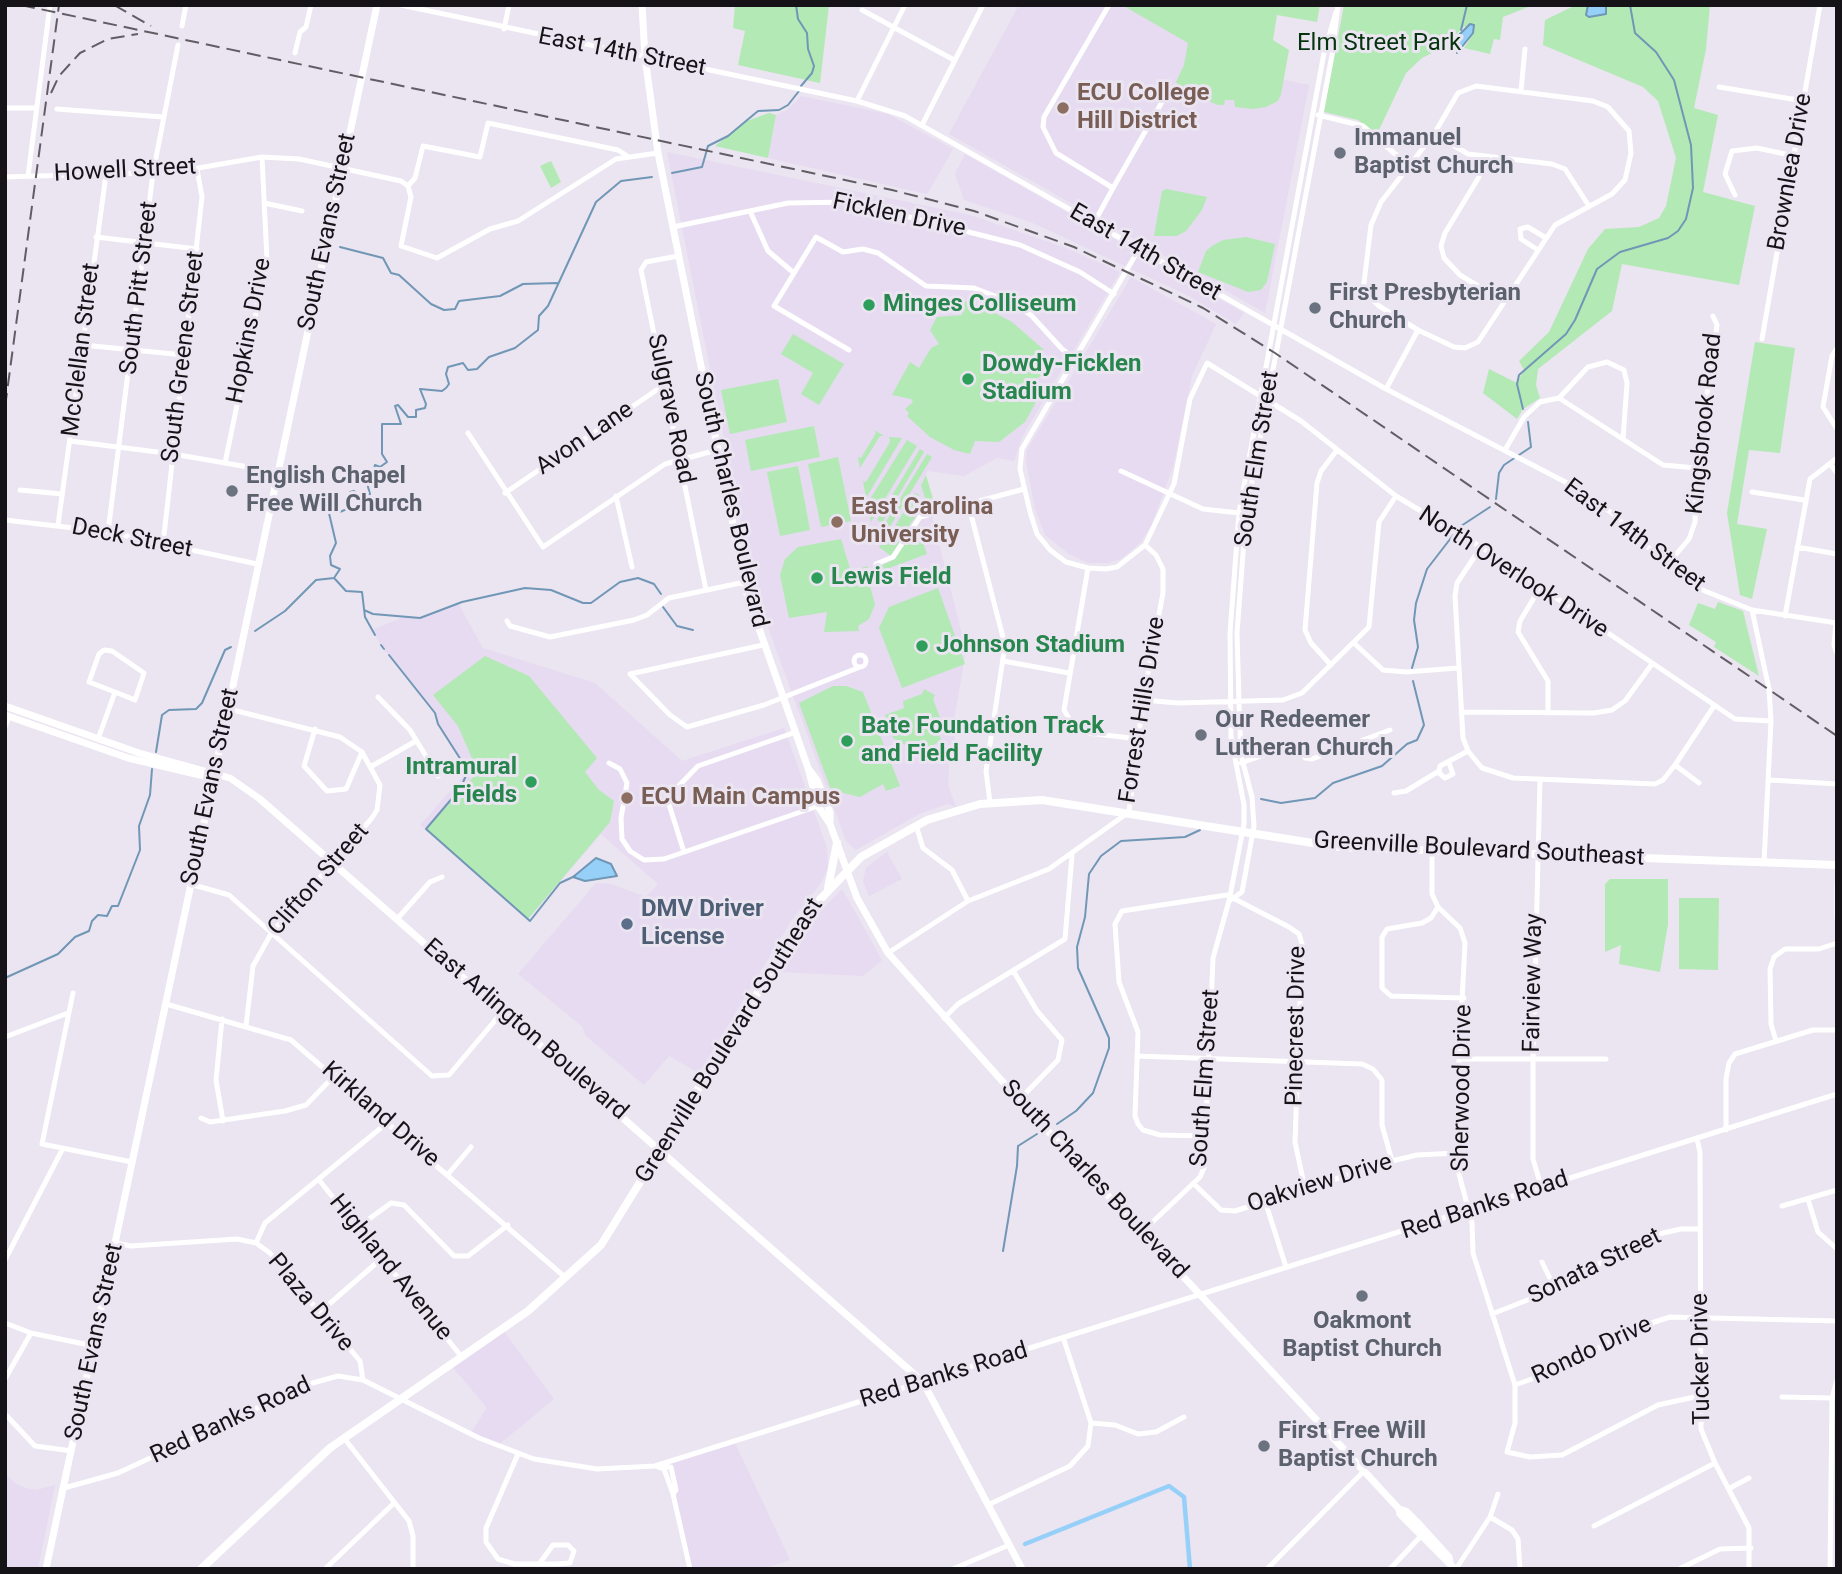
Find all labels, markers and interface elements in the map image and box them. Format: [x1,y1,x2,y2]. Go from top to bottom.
street label: East 14th Street [536,23,708,83]
park label: Elm Street Park [1297,30,1461,58]
place label: ECU College Hill District [1077,80,1210,136]
street label: Brownlea Drive [1763,91,1819,253]
marker: ECU College Hill District [1055,100,1071,116]
place label: Immanuel Baptist Church [1354,125,1514,181]
street label: South Evans Street [293,131,363,333]
marker: Immanuel Baptist Church [1332,145,1348,161]
street label: Howell Street [53,153,197,189]
street label: Ficklen Drive [830,188,968,244]
street label: East 14th Street [1064,198,1226,308]
street label: South Pitt Street [115,200,165,376]
street label: South Greene Street [157,249,211,465]
street label: Hopkins Drive [222,256,278,406]
street label: McClellan Street [57,261,107,439]
place label: First Presbyterian Church [1329,280,1521,336]
place label: Minges Colliseum [883,291,1077,319]
marker: Minges Colliseum [861,297,877,313]
marker: First Presbyterian Church [1307,300,1323,316]
street label: Sulgrave Road [640,331,700,487]
street label: Kingsbrook Road [1681,332,1729,516]
place label: Dowdy-Ficklen Stadium [982,351,1141,407]
street label: South Charles Boulevard [687,369,773,631]
street label: South Elm Street [1230,369,1286,549]
marker: Dowdy-Ficklen Stadium [960,371,976,387]
street label: Avon Lane [531,396,639,482]
place label: English Chapel Free Will Church [246,463,422,519]
street label: East 14th Street [1557,473,1711,599]
marker: English Chapel Free Will Church [224,483,240,499]
place label: East Carolina University [851,494,993,550]
street label: North Overlook Drive [1413,501,1613,645]
street label: Deck Street [69,513,195,565]
marker: East Carolina University [829,514,845,530]
place label: Lewis Field [831,564,952,592]
marker: Lewis Field [809,570,825,586]
street label: Forrest Hills Drive [1114,615,1172,805]
place label: Johnson Stadium [936,632,1125,660]
marker: Johnson Stadium [914,638,930,654]
street label: South Evans Street [176,686,246,888]
place label: Our Redeemer Lutheran Church [1215,707,1393,763]
place label: Bate Foundation Track and Field Facility [861,713,1104,769]
marker: Our Redeemer Lutheran Church [1193,727,1209,743]
marker: Bate Foundation Track and Field Facility [839,733,855,749]
place label: Intramural Fields [405,754,517,810]
marker: Intramural Fields [523,774,539,790]
place label: ECU Main Campus [641,784,840,812]
marker: ECU Main Campus [619,790,635,806]
street label: Clifton Street [262,818,376,942]
street label: Greenville Boulevard Southeast [1313,827,1645,873]
street label: Greenville Boulevard Southeast [630,893,830,1189]
place label: DMV Driver License [641,896,764,952]
street label: Fairview Way [1518,913,1550,1053]
marker: DMV Driver License [619,916,635,932]
street label: East Arlington Boulevard [417,933,633,1127]
street label: Pinecrest Drive [1281,946,1313,1106]
street label: South Elm Street [1185,988,1227,1168]
street label: Sherwood Drive [1447,1004,1479,1172]
street label: Kirkland Drive [315,1056,445,1174]
street label: South Charles Boulevard [994,1075,1194,1285]
street label: Oakview Drive [1244,1148,1396,1220]
street label: Red Banks Road [1398,1165,1572,1247]
street label: Highland Avenue [322,1189,458,1347]
street label: Sonata Street [1524,1222,1666,1312]
street label: South Evans Street [60,1241,130,1443]
street label: Plaza Drive [261,1248,359,1358]
marker: Oakmont Baptist Church [1354,1288,1370,1304]
street label: Tucker Drive [1686,1293,1718,1425]
place label: Oakmont Baptist Church [1282,1308,1442,1364]
street label: Rondo Drive [1528,1311,1656,1391]
street label: Red Banks Road [857,1337,1031,1415]
street label: Red Banks Road [146,1371,316,1471]
place label: First Free Will Baptist Church [1278,1418,1438,1474]
marker: First Free Will Baptist Church [1256,1438,1272,1454]

